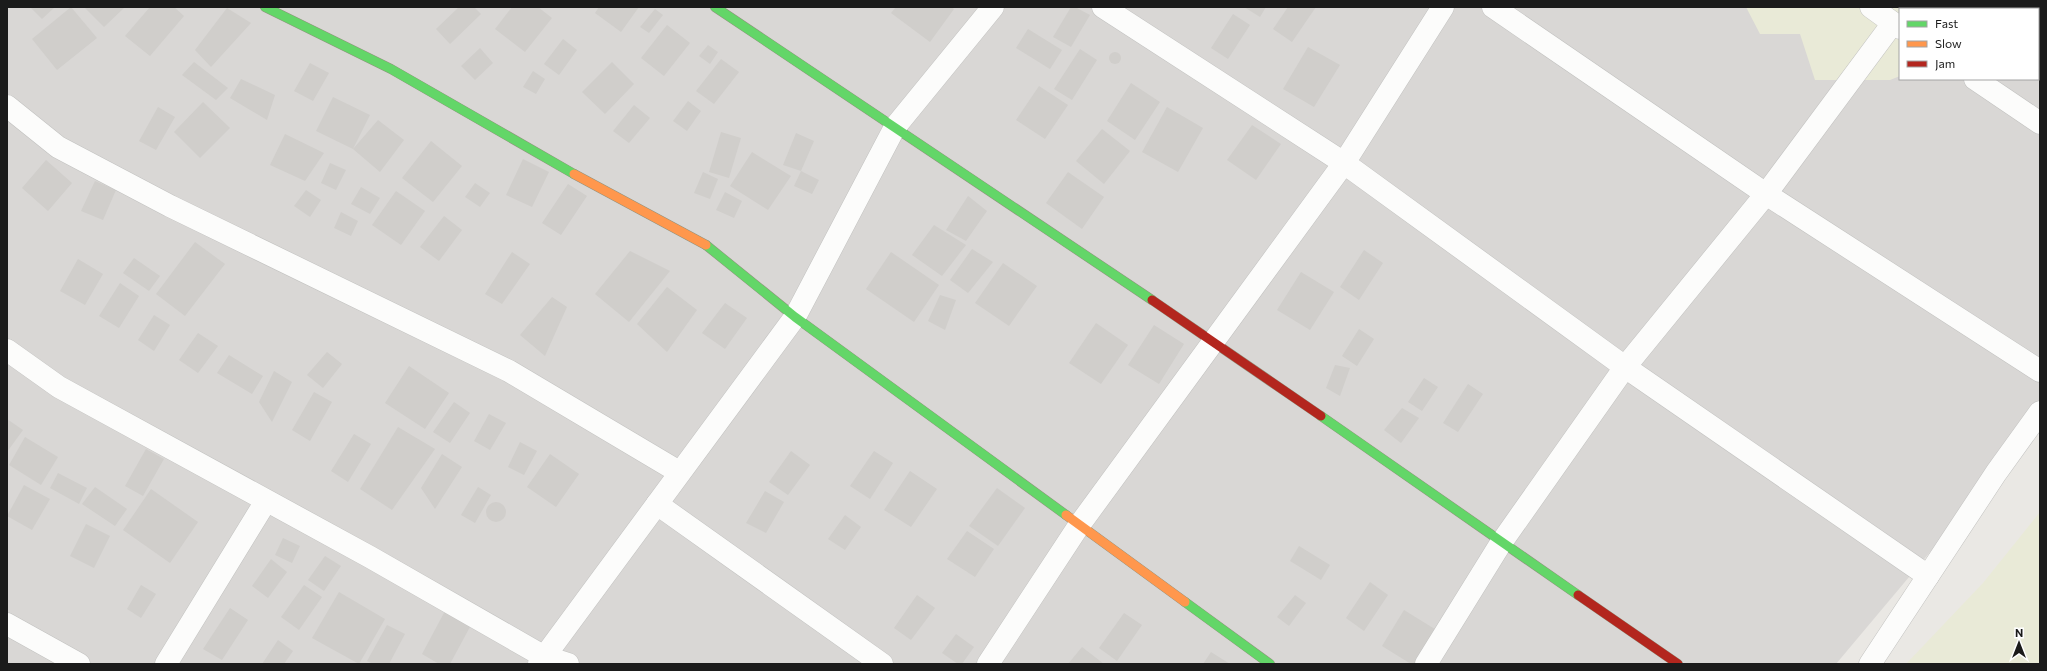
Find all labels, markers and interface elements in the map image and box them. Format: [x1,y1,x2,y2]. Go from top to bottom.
legend [1899,8,2039,80]
text: Fast [1935,16,1958,30]
text: Slow [1935,36,1962,50]
text: Jam [1935,56,1955,71]
north arrow [1999,623,2039,663]
text: N [2015,626,2023,639]

